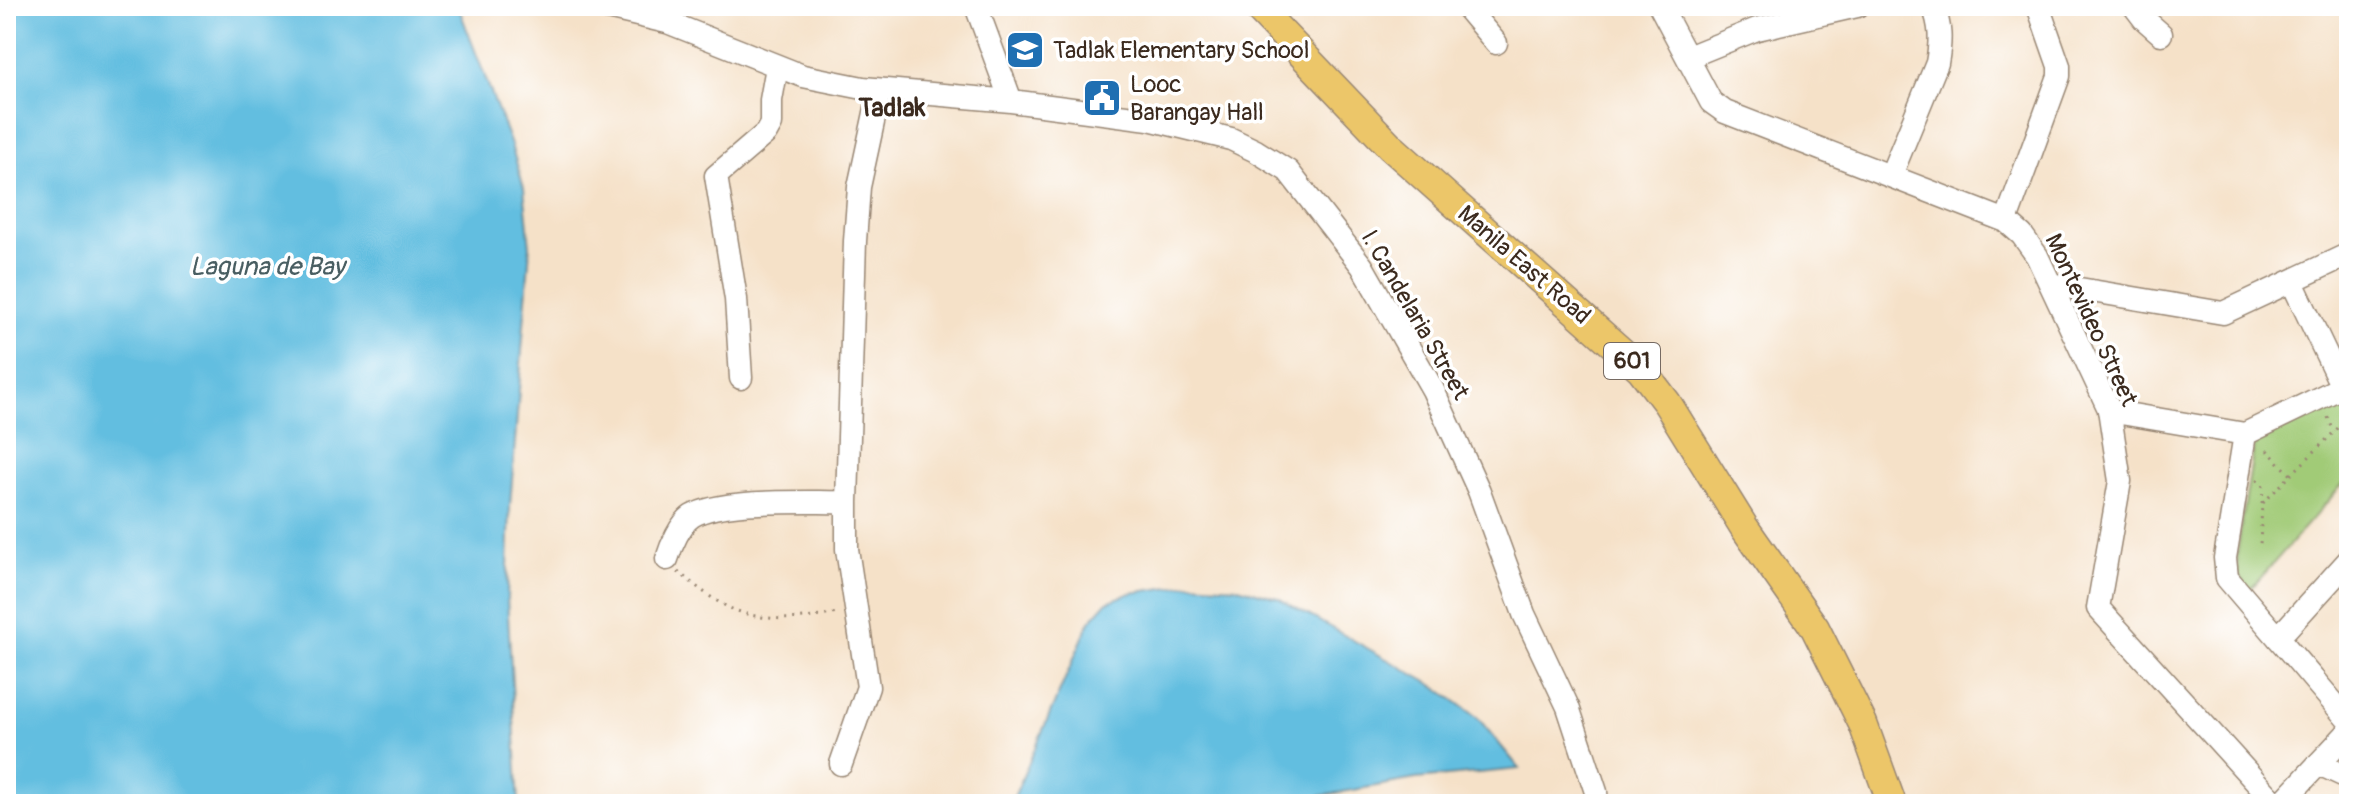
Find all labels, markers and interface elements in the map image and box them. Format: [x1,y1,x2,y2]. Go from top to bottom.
school or university icon: Tadlak Elementary School [1004,29,1046,71]
place label: Tadlak Elementary School [1053,36,1309,65]
place label: Looc Barangay Hall [1130,70,1264,127]
public building icon: Looc Barangay Hall [1081,77,1123,119]
district label: Tadlak [858,92,927,124]
street label: Manila East Road [1452,199,1596,331]
street label: I. Candelaria Street [1355,225,1475,405]
street label: Montevideo Street [2038,229,2144,411]
water label: Laguna de Bay [190,251,347,283]
road number: 601 [1604,343,1660,379]

